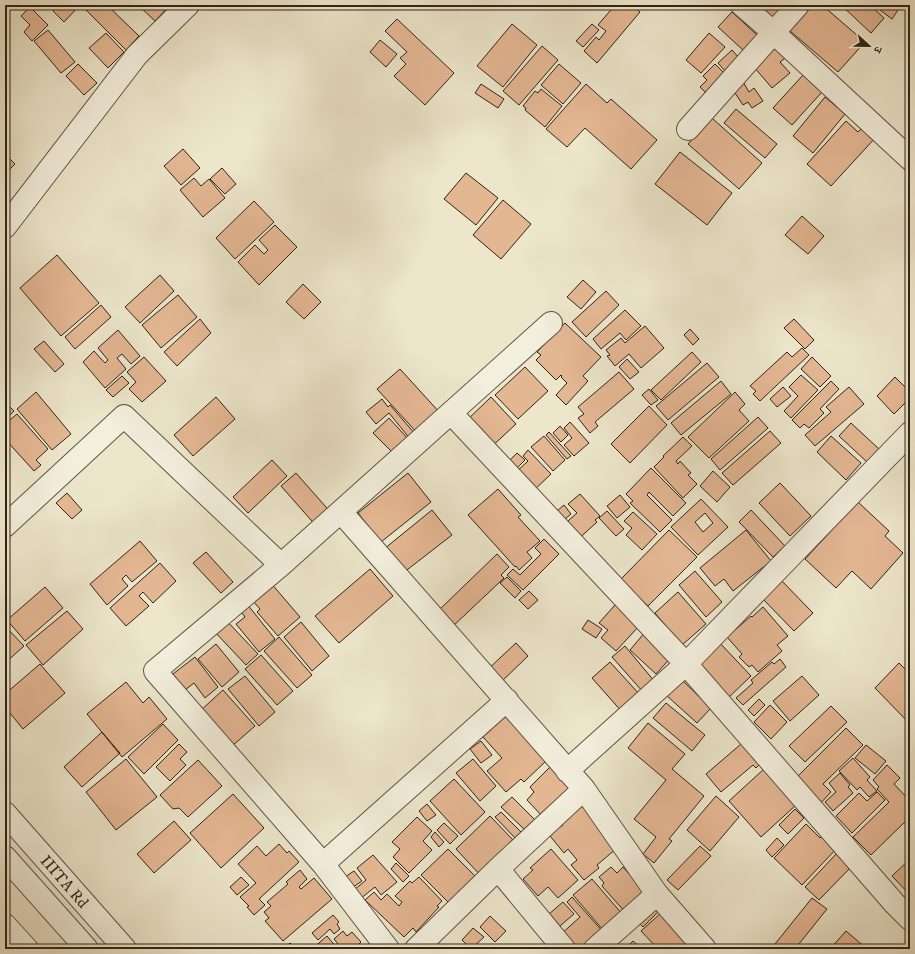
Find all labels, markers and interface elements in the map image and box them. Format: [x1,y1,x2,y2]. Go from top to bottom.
north arrow [849,26,889,66]
text: उ [869,43,885,56]
street label: IIITA Rd [36,851,93,912]

